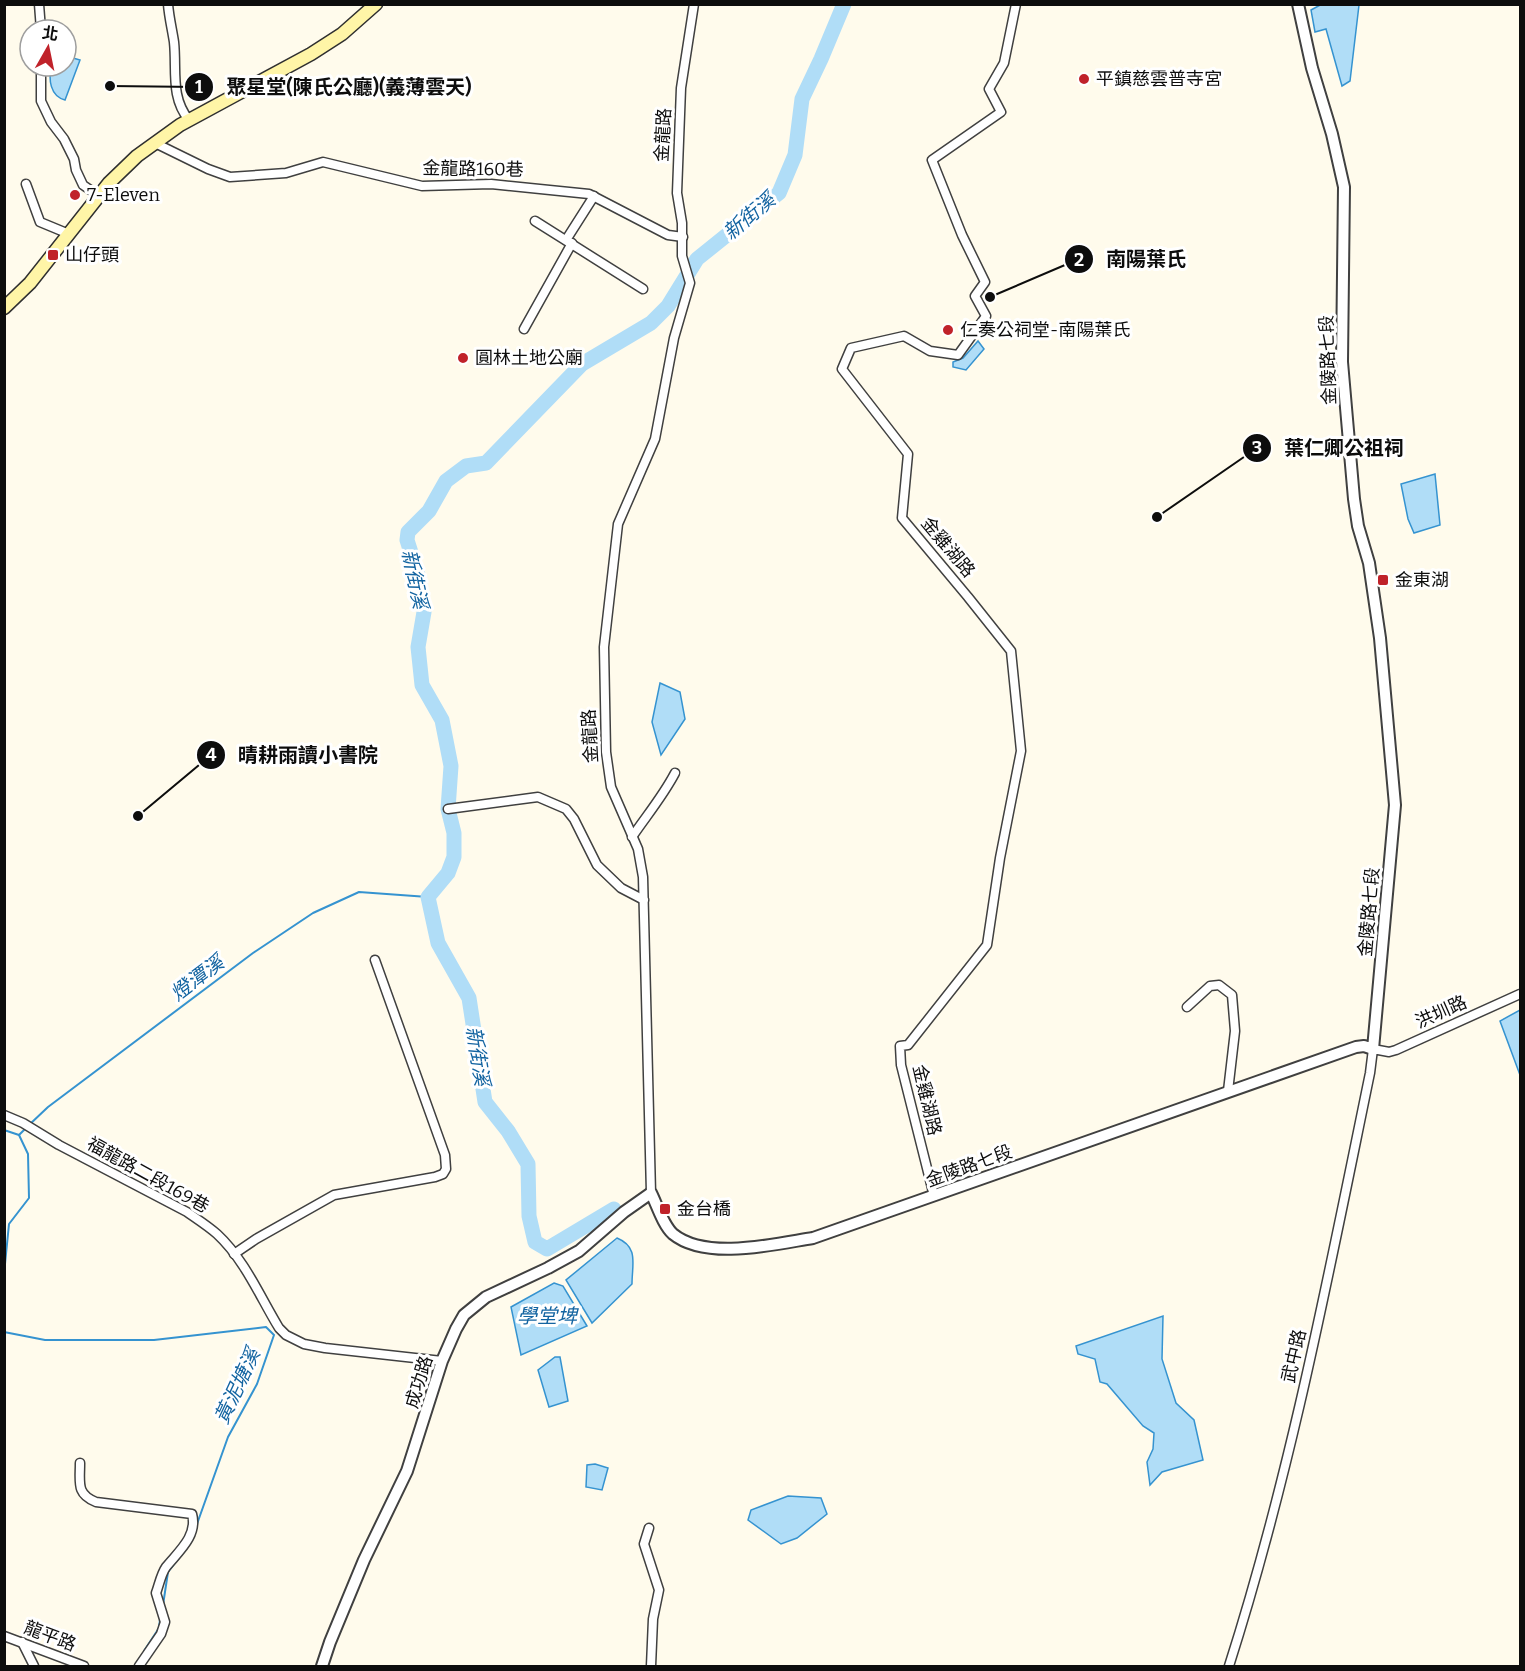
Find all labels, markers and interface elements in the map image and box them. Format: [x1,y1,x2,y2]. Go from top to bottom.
north arrow [18,18,78,78]
text: 北 [41,23,60,44]
callout: 聚星堂(陳氏公廳)(義薄雲天) [184,68,483,106]
place label: 平鎮慈雲普寺宮 [1096,68,1222,90]
marker: 平鎮慈雲普寺宮 [1077,72,1091,86]
text: 聚星堂(陳氏公廳)(義薄雲天) [226,75,472,99]
text: 1 [195,76,203,98]
street label: 金龍路 [651,107,675,163]
street label: 金龍路160巷 [422,157,524,181]
place label: 7-Eleven [87,184,160,206]
water label: 新街溪 [718,186,782,244]
marker: 7-Eleven [68,188,82,202]
callout: 南陽葉氏 [1064,240,1198,278]
place label: 山仔頭 [65,244,119,266]
text: 南陽葉氏 [1106,247,1186,271]
marker: 山仔頭 [46,248,60,262]
text: 2 [1074,249,1084,271]
street label: 金陵路七段 [1315,315,1341,405]
place label: 仁奏公祠堂-南陽葉氏 [960,319,1130,341]
marker: 仁奏公祠堂-南陽葉氏 [941,323,955,337]
place label: 圓林土地公廟 [475,347,583,369]
marker: 圓林土地公廟 [456,351,470,365]
callout: 葉仁卿公祖祠 [1242,429,1416,467]
text: 葉仁卿公祖祠 [1284,436,1404,460]
text: 3 [1252,437,1262,459]
street label: 金雞湖路 [916,512,980,582]
water label: 新街溪 [397,547,434,614]
place label: 金東湖 [1395,569,1449,591]
marker: 金東湖 [1376,573,1390,587]
street label: 金龍路 [578,708,602,764]
callout: 晴耕雨讀小書院 [196,736,390,774]
text: 晴耕雨讀小書院 [238,743,378,767]
text: 4 [206,744,217,766]
street label: 金陵路七段 [1354,866,1384,958]
water label: 燈潭溪 [166,949,231,1006]
street label: 洪圳路 [1412,991,1470,1033]
water label: 新街溪 [461,1024,495,1090]
street label: 金雞湖路 [908,1062,946,1138]
street label: 福龍路二段169巷 [83,1132,213,1218]
street label: 金陵路七段 [923,1140,1015,1192]
place label: 金台橋 [677,1198,731,1220]
marker: 金台橋 [658,1202,672,1216]
water label: 學堂埤 [517,1304,579,1328]
street label: 武中路 [1277,1327,1311,1385]
water label: 黃泥塘溪 [209,1342,266,1427]
street label: 成功路 [401,1353,437,1411]
street label: 龍平路 [21,1616,79,1656]

